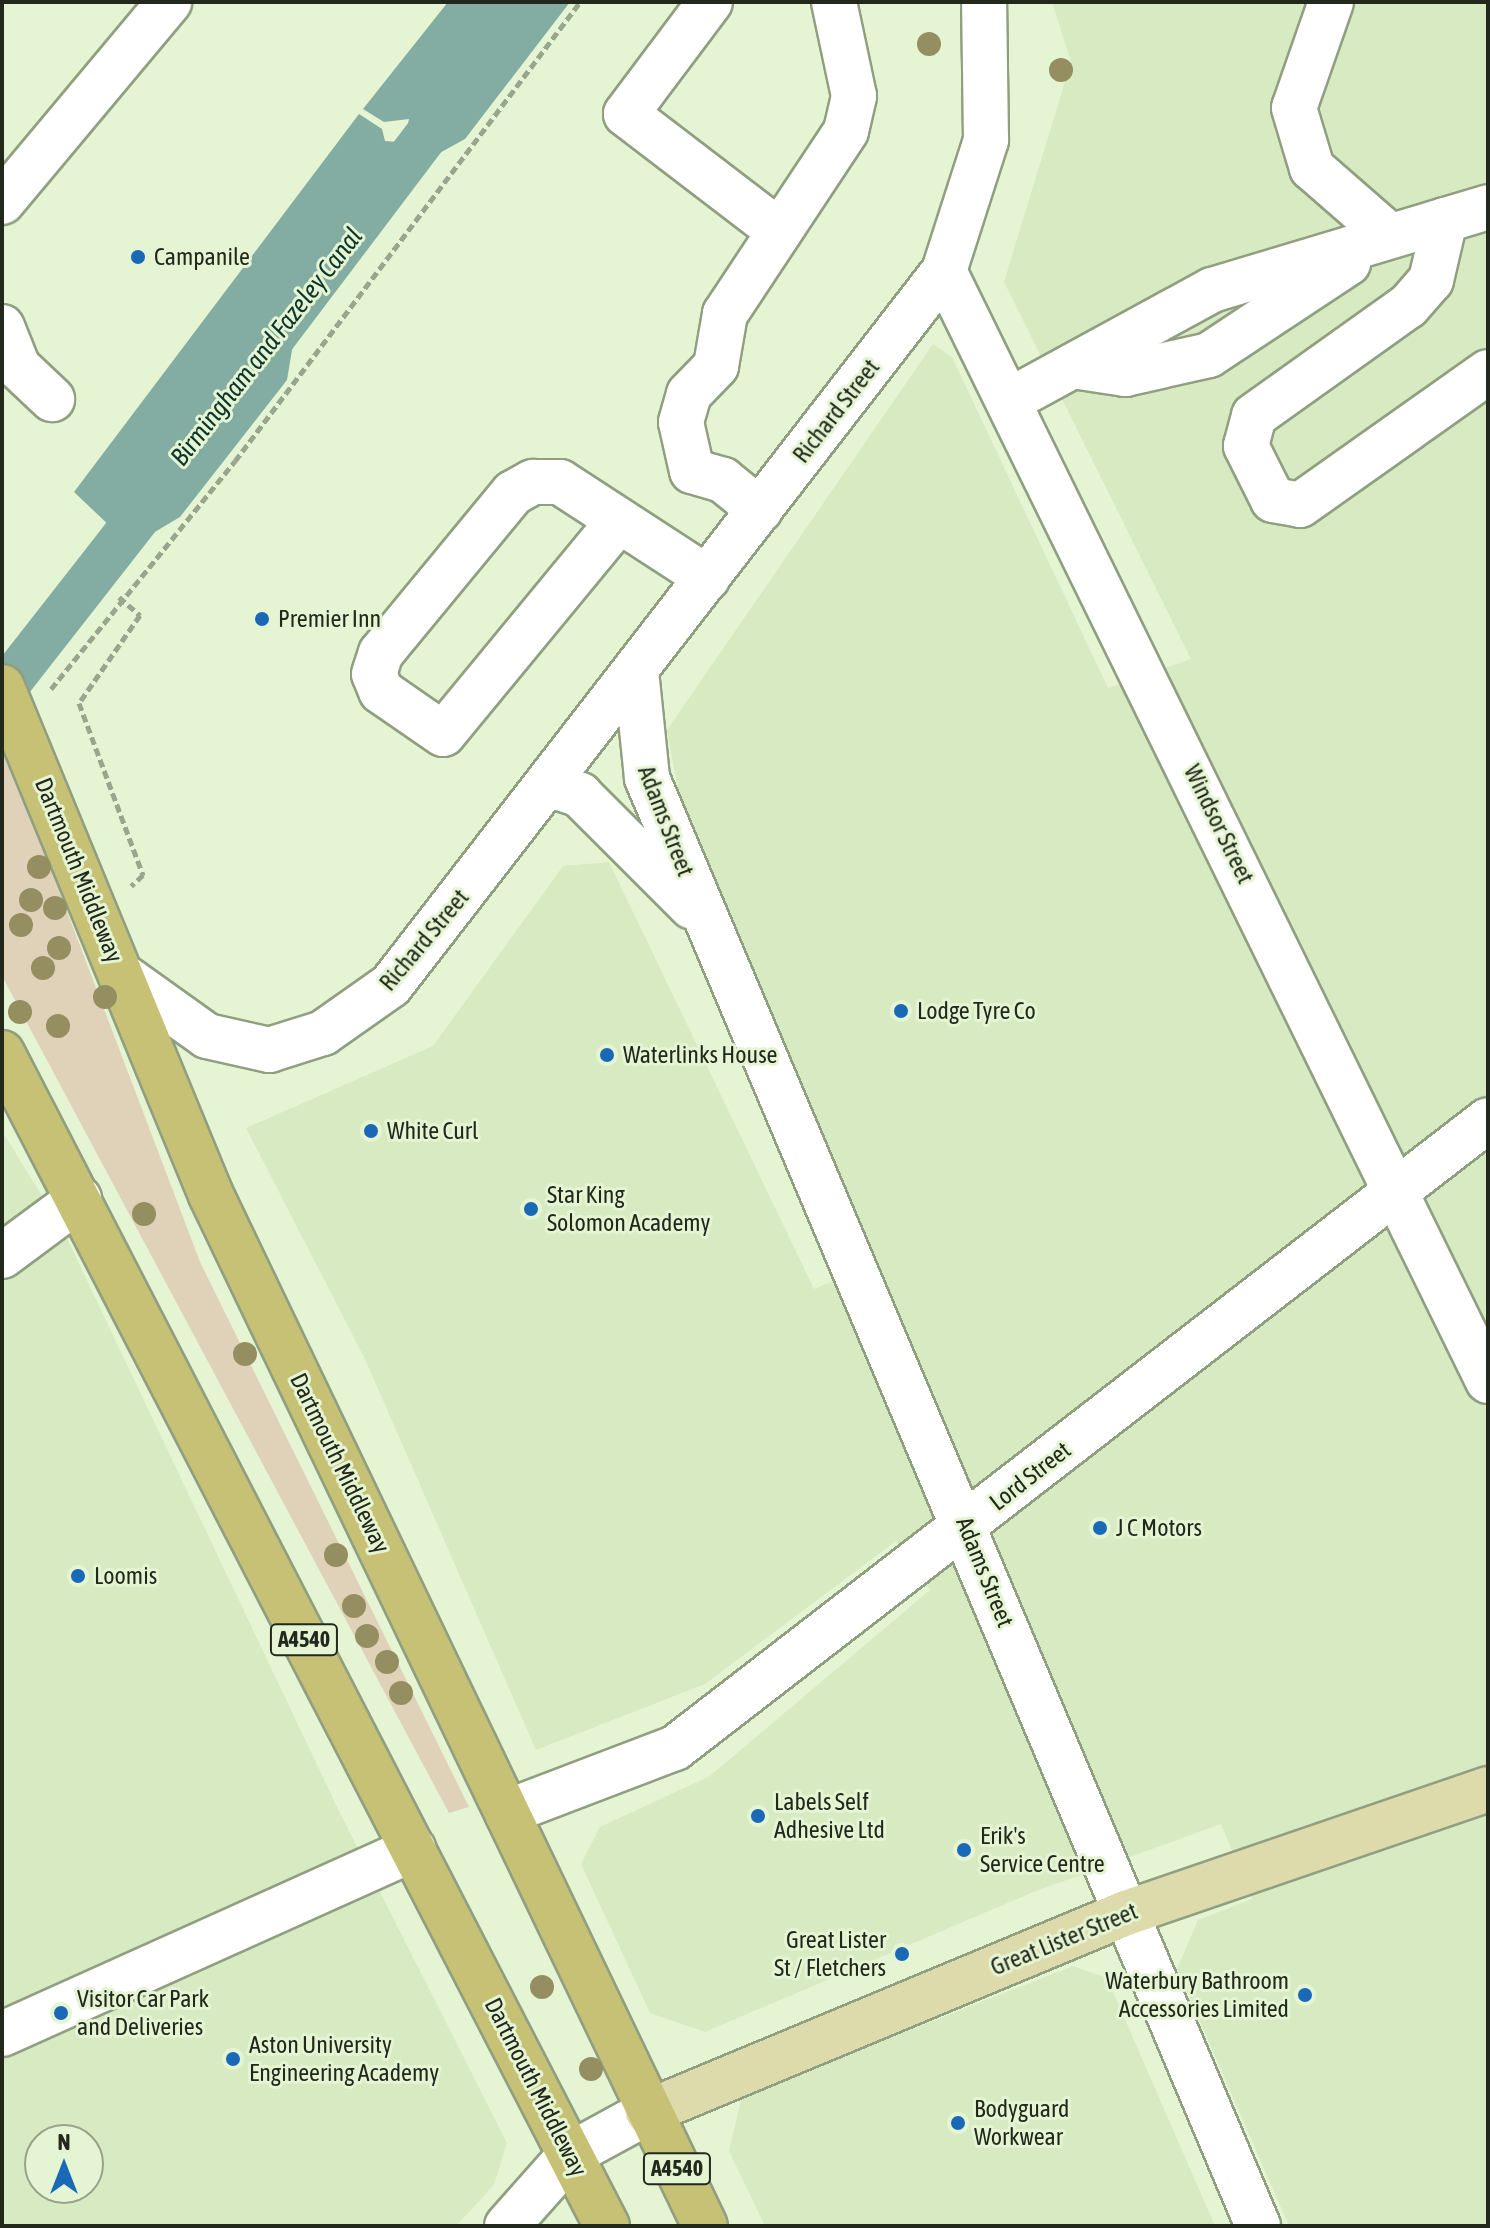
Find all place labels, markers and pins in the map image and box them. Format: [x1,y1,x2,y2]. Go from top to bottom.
place label: Campanile [154,243,250,271]
marker: Campanile [129,248,147,266]
place label: Premier Inn [278,605,381,633]
marker: Premier Inn [253,610,271,628]
place label: Lodge Tyre Co [917,997,1036,1025]
marker: Lodge Tyre Co [892,1002,910,1020]
place label: Waterlinks House [623,1041,778,1069]
marker: Waterlinks House [598,1046,616,1064]
place label: White Curl [387,1117,478,1145]
marker: White Curl [362,1122,380,1140]
place label: Star King Solomon Academy [547,1181,710,1237]
marker: Star King Solomon Academy [522,1200,540,1218]
place label: J C Motors [1116,1514,1202,1542]
marker: J C Motors [1091,1519,1109,1537]
place label: Loomis [94,1562,157,1590]
marker: Loomis [69,1567,87,1585]
place label: Labels Self Adhesive Ltd [774,1788,885,1844]
marker: Labels Self Adhesive Ltd [749,1807,767,1825]
place label: Erik's Service Centre [980,1822,1105,1878]
marker: Erik's Service Centre [955,1841,973,1859]
place label: Great Lister St / Fletchers [774,1926,886,1982]
marker: Great Lister St / Fletchers [893,1945,911,1963]
place label: Waterbury Bathroom Accessories Limited [1105,1967,1289,2023]
place label: Visitor Car Park and Deliveries [77,1985,209,2041]
marker: Waterbury Bathroom Accessories Limited [1296,1986,1314,2004]
marker: Visitor Car Park and Deliveries [52,2004,70,2022]
place label: Aston University Engineering Academy [249,2031,439,2087]
marker: Aston University Engineering Academy [224,2050,242,2068]
place label: Bodyguard Workwear [974,2095,1069,2151]
marker: Bodyguard Workwear [949,2114,967,2132]

